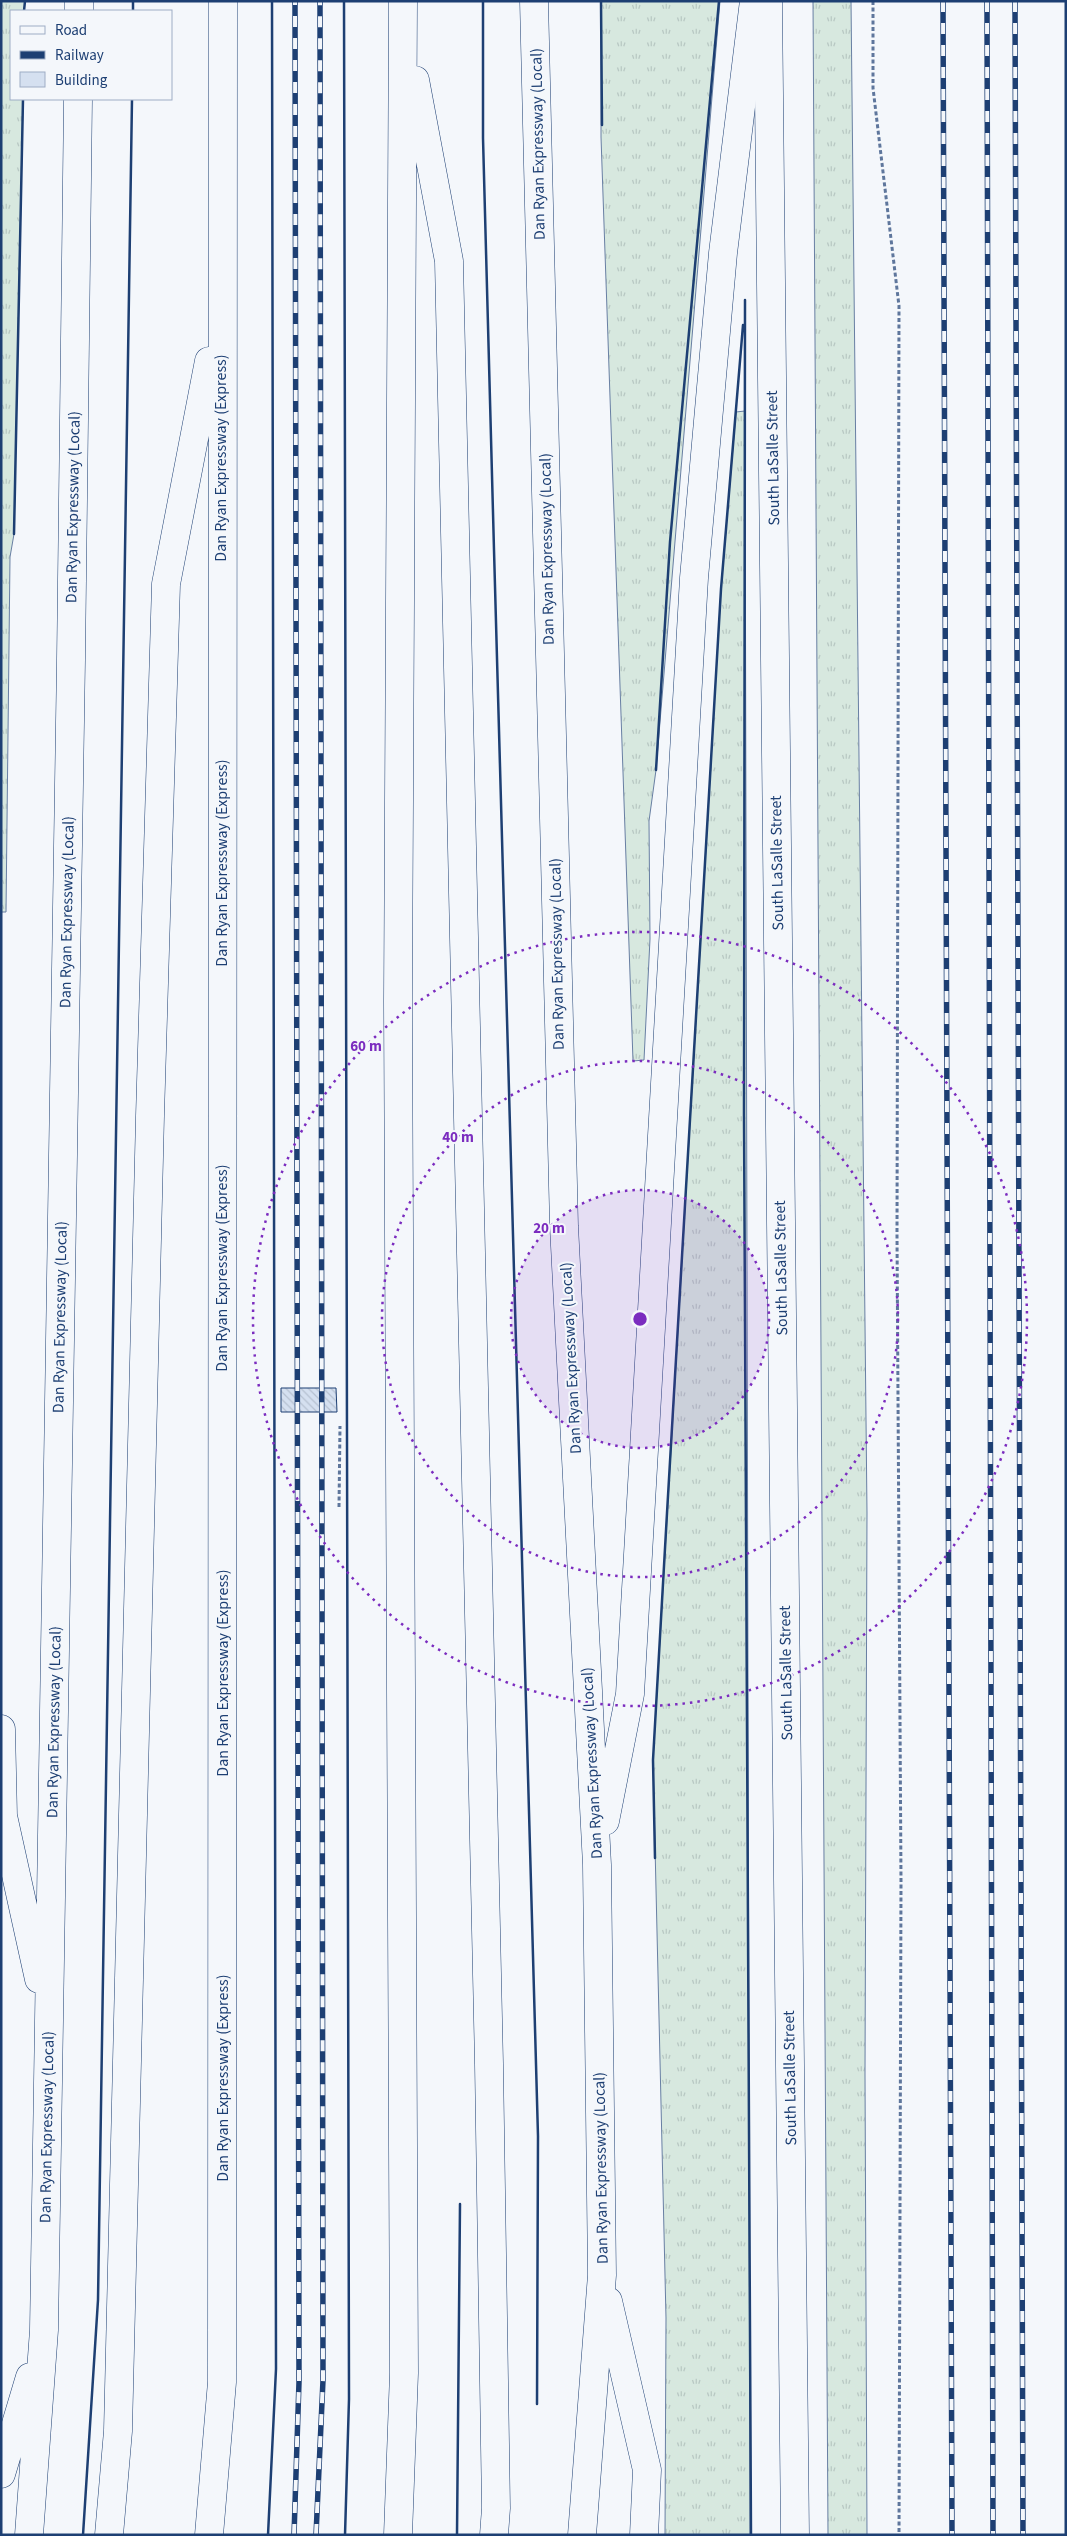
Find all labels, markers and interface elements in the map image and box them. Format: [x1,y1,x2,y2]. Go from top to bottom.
legend [10,10,172,100]
text: Road [55,20,87,41]
text: Railway [55,45,104,66]
street label: Dan Ryan Expressway (Local) [525,48,551,240]
text: Building [55,70,108,91]
street label: Dan Ryan Expressway (Express) [210,354,232,562]
street label: South LaSalle Street [761,390,785,526]
street label: Dan Ryan Expressway (Local) [60,411,86,603]
street label: Dan Ryan Expressway (Local) [534,453,560,645]
street label: Dan Ryan Expressway (Express) [211,759,233,967]
street label: South LaSalle Street [765,795,789,931]
street label: Dan Ryan Expressway (Local) [54,816,80,1008]
street label: Dan Ryan Expressway (Local) [544,858,570,1050]
text: 60 m [350,1036,382,1057]
text: 40 m [442,1127,474,1148]
street label: Dan Ryan Expressway (Express) [211,1164,233,1372]
street label: South LaSalle Street [769,1200,793,1336]
text: 20 m [533,1218,565,1239]
street label: Dan Ryan Expressway (Local) [47,1221,73,1413]
street label: Dan Ryan Expressway (Local) [555,1261,587,1455]
centre of rings [631,1310,649,1328]
street label: Dan Ryan Expressway (Express) [212,1569,234,1777]
street label: South LaSalle Street [774,1605,798,1741]
street label: Dan Ryan Expressway (Local) [41,1626,67,1818]
street label: Dan Ryan Expressway (Local) [576,1666,608,1860]
street label: Dan Ryan Expressway (Express) [212,1974,234,2182]
street label: South LaSalle Street [778,2010,802,2146]
street label: Dan Ryan Expressway (Local) [34,2031,60,2223]
street label: Dan Ryan Expressway (Local) [588,2072,614,2264]

